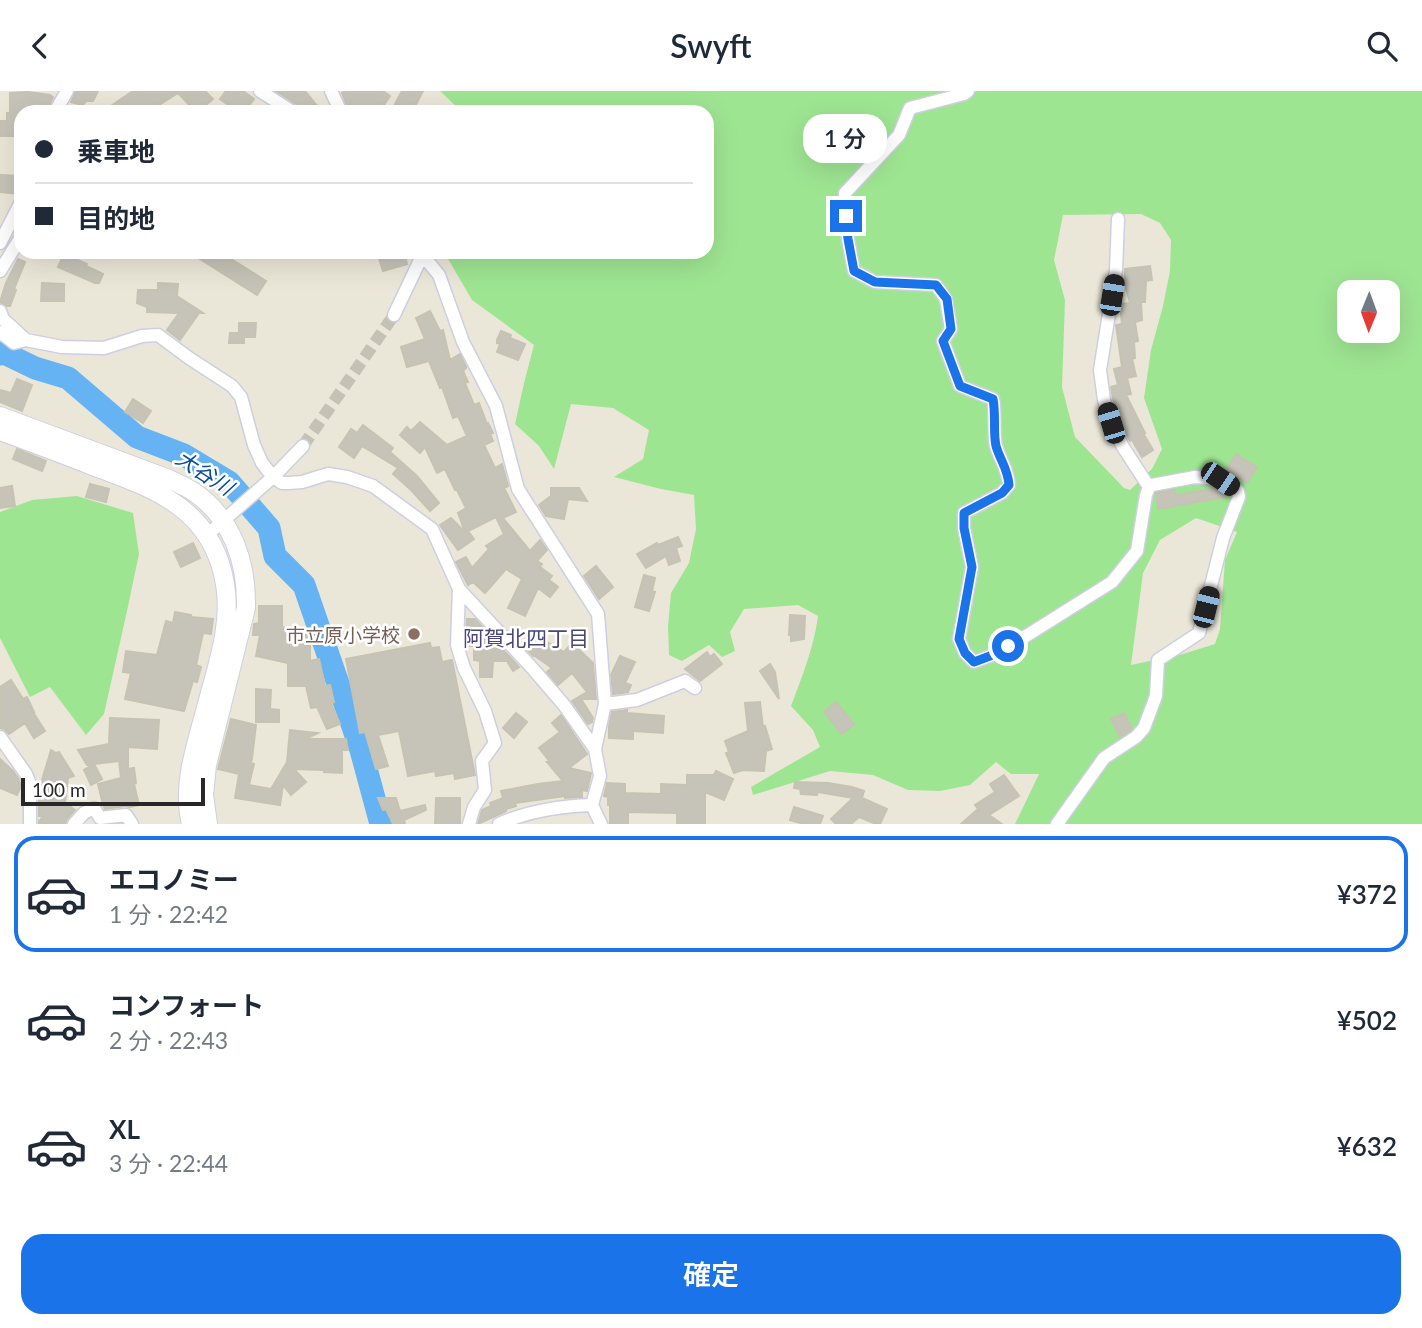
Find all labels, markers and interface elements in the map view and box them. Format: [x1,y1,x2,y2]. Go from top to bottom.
text: Swyft [670,26,752,65]
icon: back [21,27,59,65]
icon: search [1363,27,1401,65]
callout: 1 分 [804,115,888,163]
text: 1 分 [824,124,866,152]
text: 乗車地 [77,135,155,167]
route end [830,200,862,232]
text: 目的地 [77,202,155,234]
car [1099,273,1126,317]
north arrow [1337,280,1400,343]
map controls [1337,280,1400,343]
car [1095,400,1128,446]
water label: 大谷川 [172,444,240,501]
car [1197,459,1244,499]
car [1191,584,1222,630]
place label: 市立原小学校 [286,623,400,646]
district label: 阿賀北四丁目 [463,625,589,650]
marker: 市立原小学校 [406,626,422,642]
route start [992,630,1024,662]
scale bar [21,775,205,807]
text: 100 m [32,778,86,801]
icon: car [25,863,88,926]
text: エコノミー [109,863,239,895]
text: ¥372 [1337,878,1397,910]
text: 1 分 · 22:42 [109,900,228,928]
icon: car [25,989,88,1052]
text: コンフォート [109,989,264,1021]
text: ¥502 [1337,1004,1397,1036]
text: 2 分 · 22:43 [109,1026,228,1054]
text: XL [109,1113,140,1145]
icon: car [25,1115,88,1178]
text: ¥632 [1337,1130,1397,1162]
text: 3 分 · 22:44 [109,1149,228,1177]
button: 確定 [21,1234,1401,1314]

